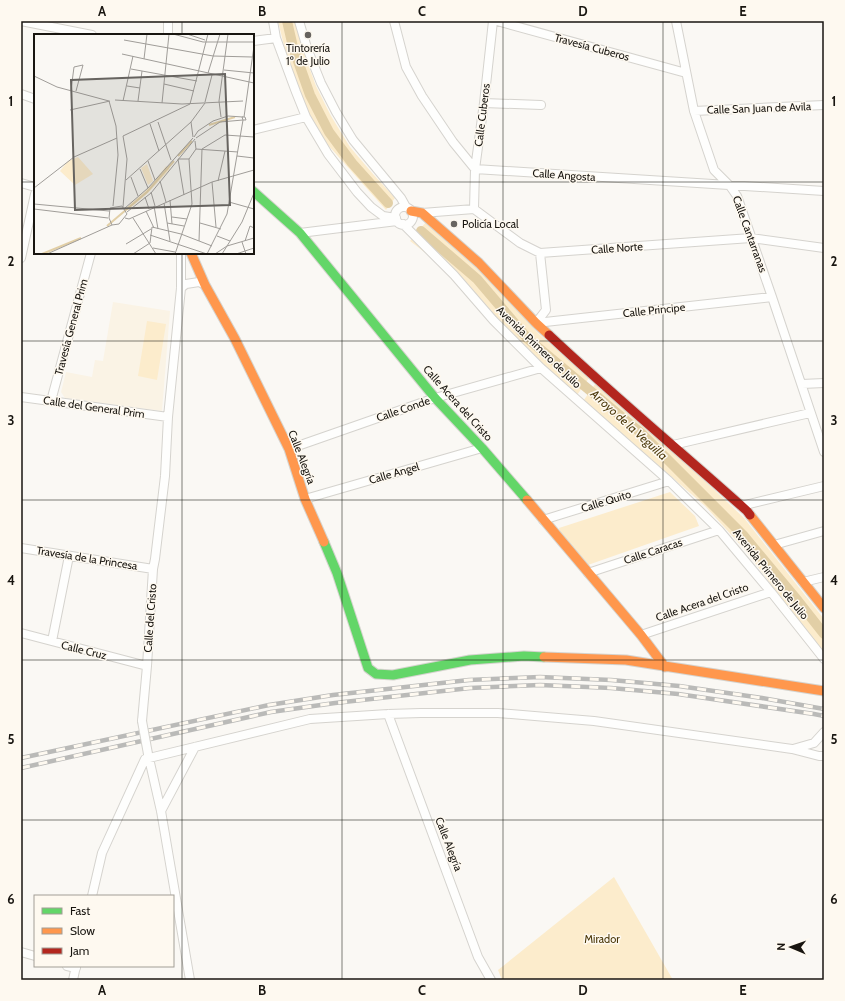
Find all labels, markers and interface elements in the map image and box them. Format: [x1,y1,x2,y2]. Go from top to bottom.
text: A [98,3,107,19]
text: B [258,3,266,19]
text: C [418,3,426,19]
text: D [578,3,588,19]
text: E [739,3,747,19]
marker: Tintorería 1º de Julio [303,30,313,40]
street label: Travesía Cuberos [553,30,631,64]
inset map [34,34,254,254]
place label: Tintorería 1º de Julio [286,41,331,68]
street label: Calle Cuberos [471,82,493,147]
text: 1 [9,93,13,109]
text: 1 [832,93,836,109]
street label: Calle San Juan de Avila [707,99,812,117]
street label: Calle Angosta [532,166,597,184]
street label: Calle Cantarranas [730,194,771,275]
place label: Policía Local [462,217,519,231]
marker: Policía Local [449,219,459,229]
street label: Calle Norte [591,239,644,257]
text: 2 [8,253,15,269]
text: 2 [831,253,838,269]
street label: Travesía General Prim [51,277,91,377]
street label: Calle Principe [622,300,686,320]
street label: Avenida Primero de Julio [494,303,584,391]
street label: Calle Acera del Cristo [420,362,496,444]
water label: Arroyo de la Veguilla [587,385,671,463]
street label: Calle del General Prim [42,393,146,421]
street label: Calle Conde [374,393,432,425]
text: 3 [7,412,15,428]
text: 3 [830,412,838,428]
street label: Calle Alegría [285,428,319,487]
street label: Calle Angel [367,459,421,487]
street label: Calle Quito [579,487,633,515]
street label: Avenida Primero de Julio [730,526,812,622]
street label: Calle Caracas [622,535,685,567]
street label: Travesía de la Princesa [35,543,139,573]
text: 4 [7,572,15,588]
text: 4 [830,572,838,588]
street label: Calle Acera del Cristo [654,580,750,624]
street label: Calle del Cristo [141,583,159,653]
street label: Calle Cruz [60,638,108,662]
text: 5 [8,731,15,747]
text: 5 [831,731,838,747]
street label: Calle Alegría [432,815,466,874]
text: 6 [7,891,15,907]
text: 6 [830,891,838,907]
legend [34,895,174,967]
text: Fast [70,903,90,918]
text: Slow [70,923,95,938]
north arrow [771,927,811,967]
park label: Mirador [584,932,620,946]
text: Jam [69,943,89,958]
text: N [774,943,788,951]
text: A [98,982,107,998]
text: B [258,982,266,998]
text: C [418,982,426,998]
text: D [578,982,588,998]
text: E [739,982,747,998]

